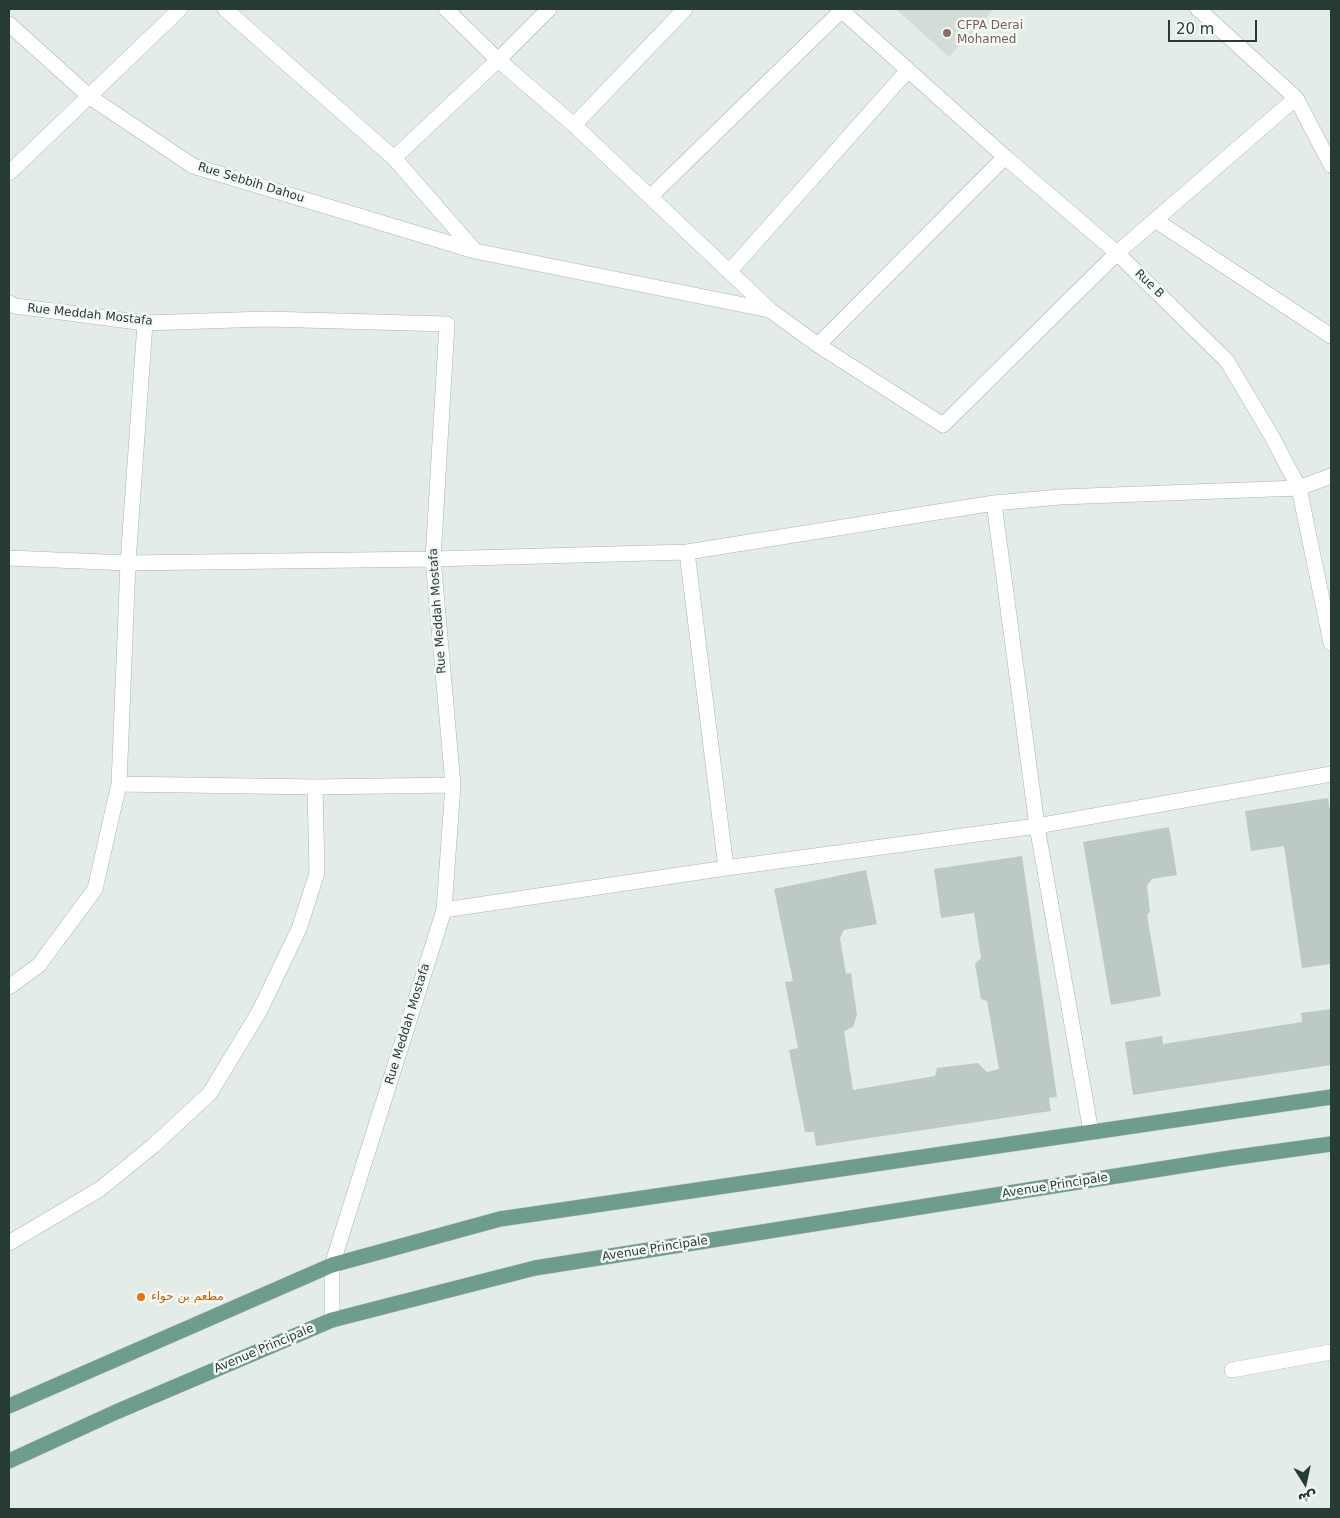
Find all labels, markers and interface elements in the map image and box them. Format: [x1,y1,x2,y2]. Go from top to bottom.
scale bar [1170,10,1259,42]
place label: CFPA Derai Mohamed [957,19,1023,47]
text: 20 m [1176,20,1214,38]
marker: CFPA Derai Mohamed [941,27,953,39]
street label: Rue Sebbih Dahou [196,160,306,206]
street label: Rue B [1131,267,1167,301]
street label: Rue Meddah Mostafa [27,301,153,329]
street label: Rue Meddah Mostafa [426,548,450,674]
street label: Rue Meddah Mostafa [383,962,433,1086]
street label: Avenue Principale [1001,1171,1109,1201]
street label: Avenue Principale [601,1234,709,1264]
place label: مطعم بن حواء [151,1290,224,1304]
marker: مطعم بن حواء [135,1291,147,1303]
street label: Avenue Principale [212,1321,316,1377]
north arrow [1280,1458,1330,1508]
text: ش [1297,1488,1319,1507]

